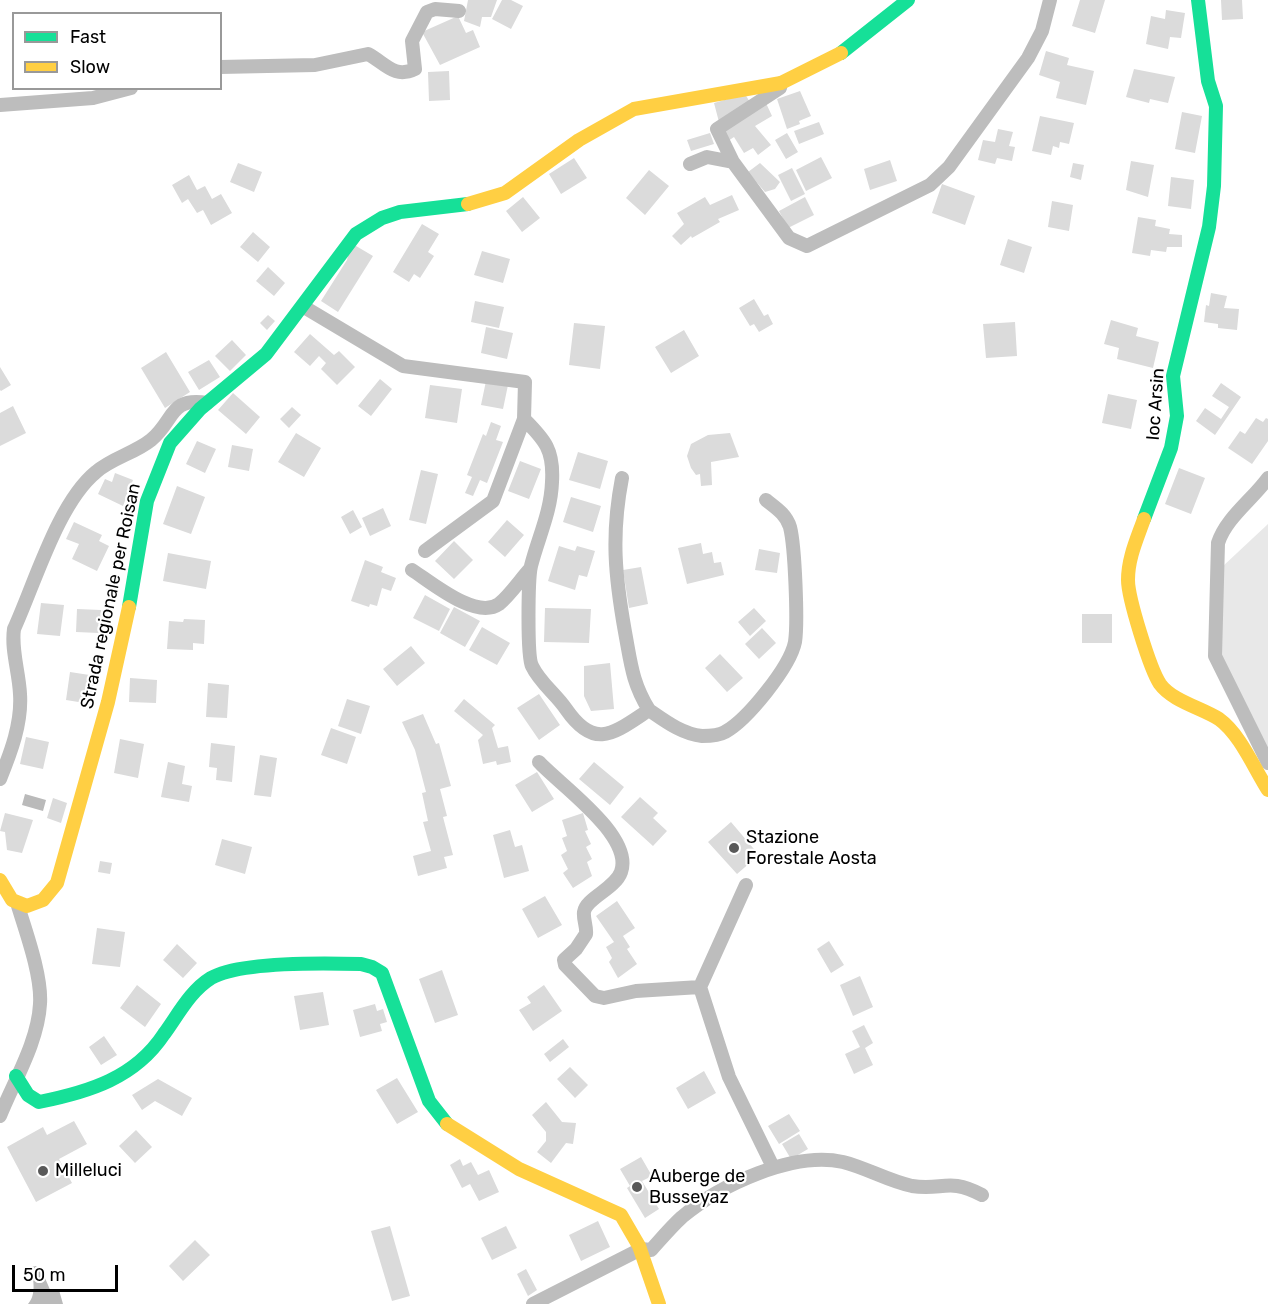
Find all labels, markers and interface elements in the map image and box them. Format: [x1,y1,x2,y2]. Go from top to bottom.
legend [12,12,222,90]
text: Fast [70,26,106,48]
text: Slow [70,56,110,78]
street label: loc Arsin [1143,367,1169,441]
street label: Strada regionale per Roisan [76,481,146,711]
place label: Stazione Forestale Aosta [746,827,877,870]
marker: Stazione Forestale Aosta [727,841,741,855]
place label: Milleluci [55,1160,122,1182]
marker: Milleluci [36,1164,50,1178]
place label: Auberge de Busseyaz [649,1166,745,1208]
marker: Auberge de Busseyaz [630,1180,644,1194]
scale bar [15,1253,122,1291]
text: 50 m [23,1264,66,1286]

